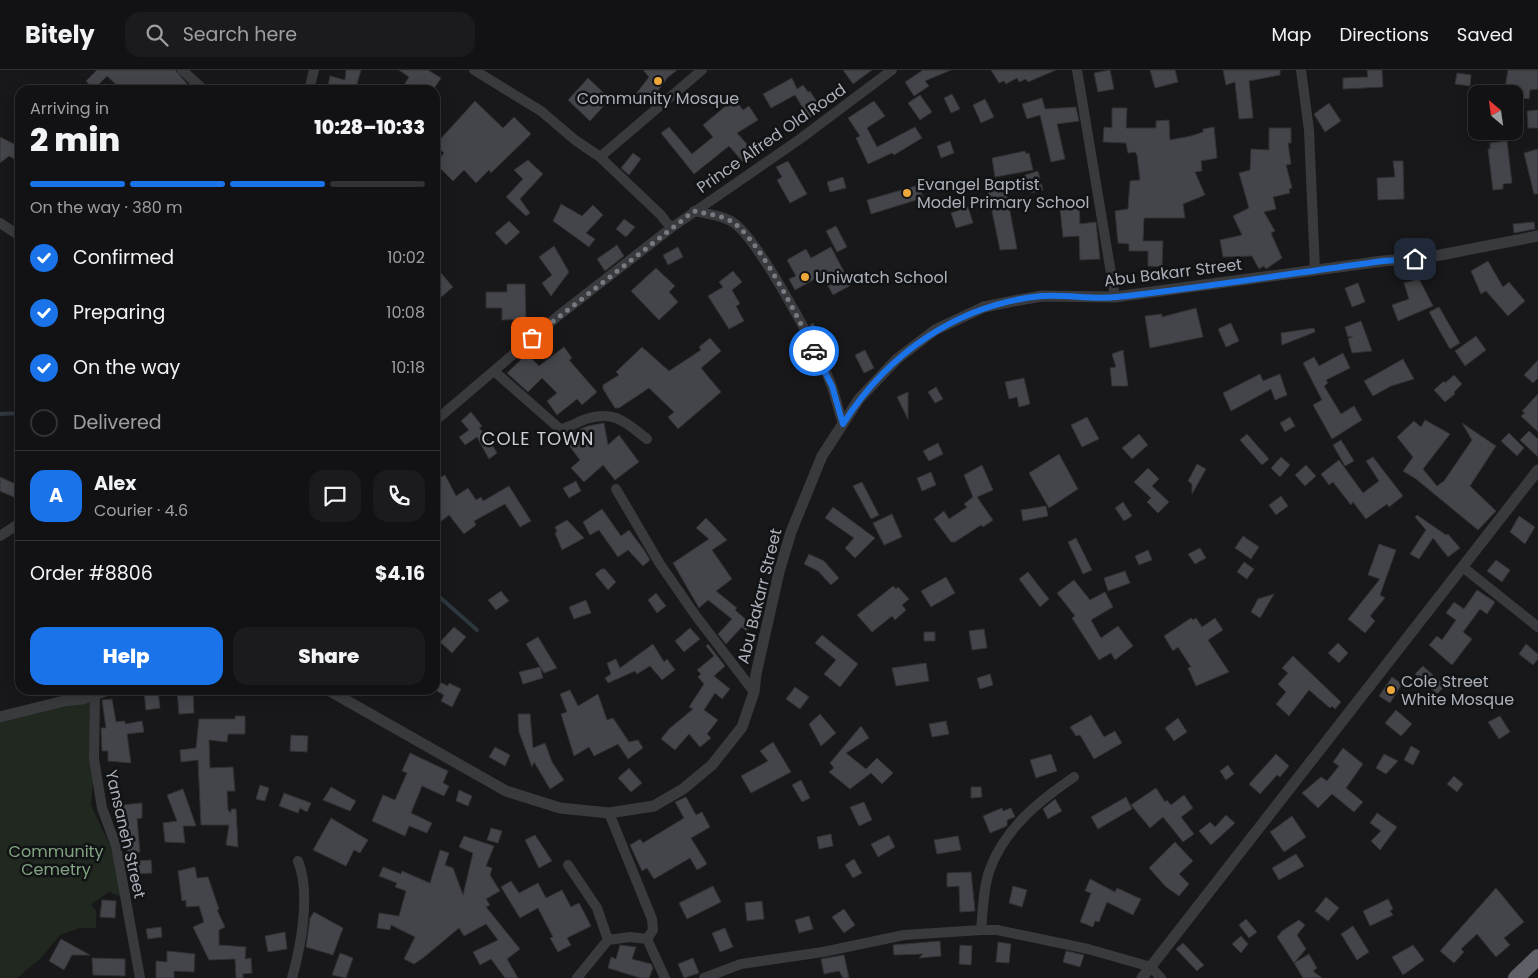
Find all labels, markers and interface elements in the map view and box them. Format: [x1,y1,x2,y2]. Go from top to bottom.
search box [125,12,475,57]
text: Bitely [25,18,95,51]
icon: search [143,21,171,49]
text: Search here [183,21,297,48]
text: Map [1272,22,1311,47]
text: Directions [1339,22,1429,47]
text: Saved [1457,22,1513,47]
marker: Community Mosque [652,75,664,87]
street label: Prince Alfred Old Road [692,78,851,199]
north arrow [1468,85,1522,140]
map controls [1468,85,1523,140]
place label: Community Mosque [577,87,739,110]
text: Arriving in [30,97,109,120]
text: 10:28–10:33 [314,114,425,141]
text: 2 min [30,117,120,162]
place label: Evangel Baptist Model Primary School [917,173,1089,214]
marker: Evangel Baptist Model Primary School [901,187,913,199]
text: On the way · 380 m [30,196,183,219]
pin [1394,238,1436,280]
icon: check [30,244,58,272]
text: Confirmed [73,244,174,271]
icon: home [1401,245,1429,273]
text: 10:02 [387,246,425,269]
street label: Abu Bakarr Street [1103,253,1244,292]
place label: Uniwatch School [815,266,948,289]
marker: Uniwatch School [799,271,811,283]
icon: check [30,299,58,327]
text: Preparing [73,299,165,326]
text: 10:08 [386,301,425,324]
pin [511,317,553,359]
icon: bag [518,324,546,352]
courier [789,326,839,376]
icon: car [800,337,828,365]
icon: check [30,354,58,382]
text: On the way [73,354,180,381]
text: 10:18 [391,356,425,379]
text: Delivered [73,409,162,436]
district label: COLE TOWN [482,426,594,451]
text: Alex [94,470,136,497]
button: chat [309,470,361,522]
button: phone [373,470,425,522]
text: A [49,482,63,509]
text: Courier · 4.6 [94,499,188,522]
street label: Abu Bakarr Street [732,526,787,666]
text: Order #8806 [30,560,153,587]
text: $4.16 [375,560,425,587]
button: Help [30,627,223,685]
button: Share [233,627,425,685]
place label: Cole Street White Mosque [1401,670,1514,711]
marker: Cole Street White Mosque [1385,684,1397,696]
street label: Yansaneh Street [100,768,152,901]
park label: Community Cemetry [9,840,103,881]

